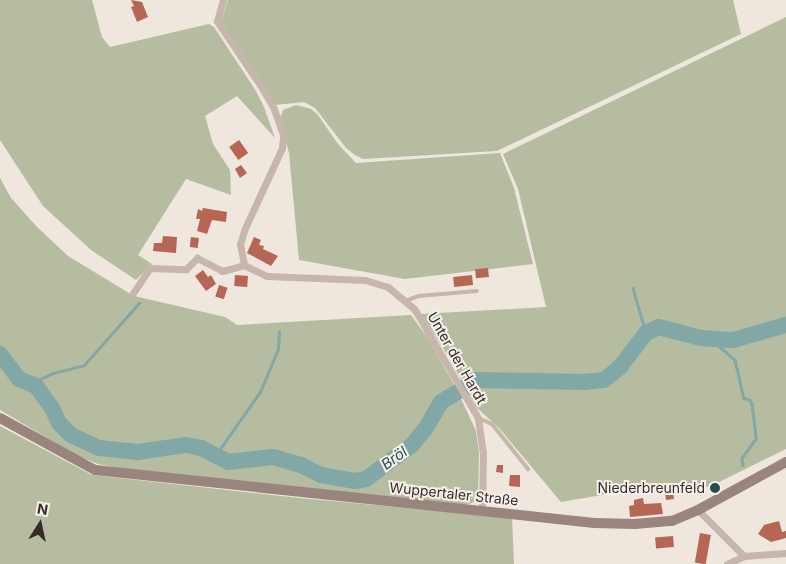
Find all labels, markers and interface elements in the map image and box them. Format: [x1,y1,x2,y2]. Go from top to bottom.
street label: Unter der Hardt [424,309,490,407]
water label: Bröl [377,443,411,473]
street label: Wuppertaler Straße [389,479,519,509]
place label: Niederbreunfeld [597,480,705,496]
marker: Niederbreunfeld [709,482,721,494]
north arrow [15,499,65,549]
text: N [36,499,49,518]

